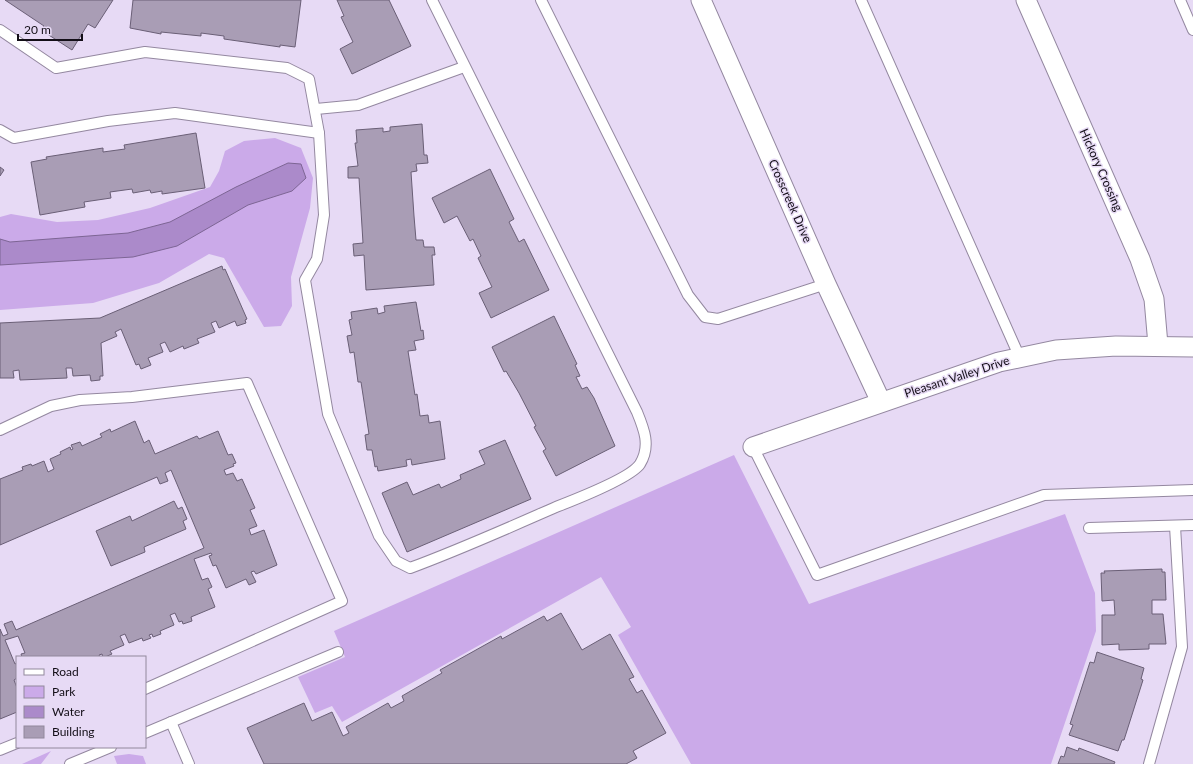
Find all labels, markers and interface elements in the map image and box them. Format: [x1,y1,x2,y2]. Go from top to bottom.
scale bar [18,16,82,42]
text: 20 m [24,22,51,37]
street label: Hickory Crossing [1077,126,1126,213]
street label: Crosscreek Drive [765,157,816,245]
street label: Pleasant Valley Drive [902,352,1011,401]
legend [16,656,146,748]
text: Road [52,664,79,679]
text: Park [52,684,76,699]
text: Water [52,704,85,719]
text: Building [52,724,95,739]

